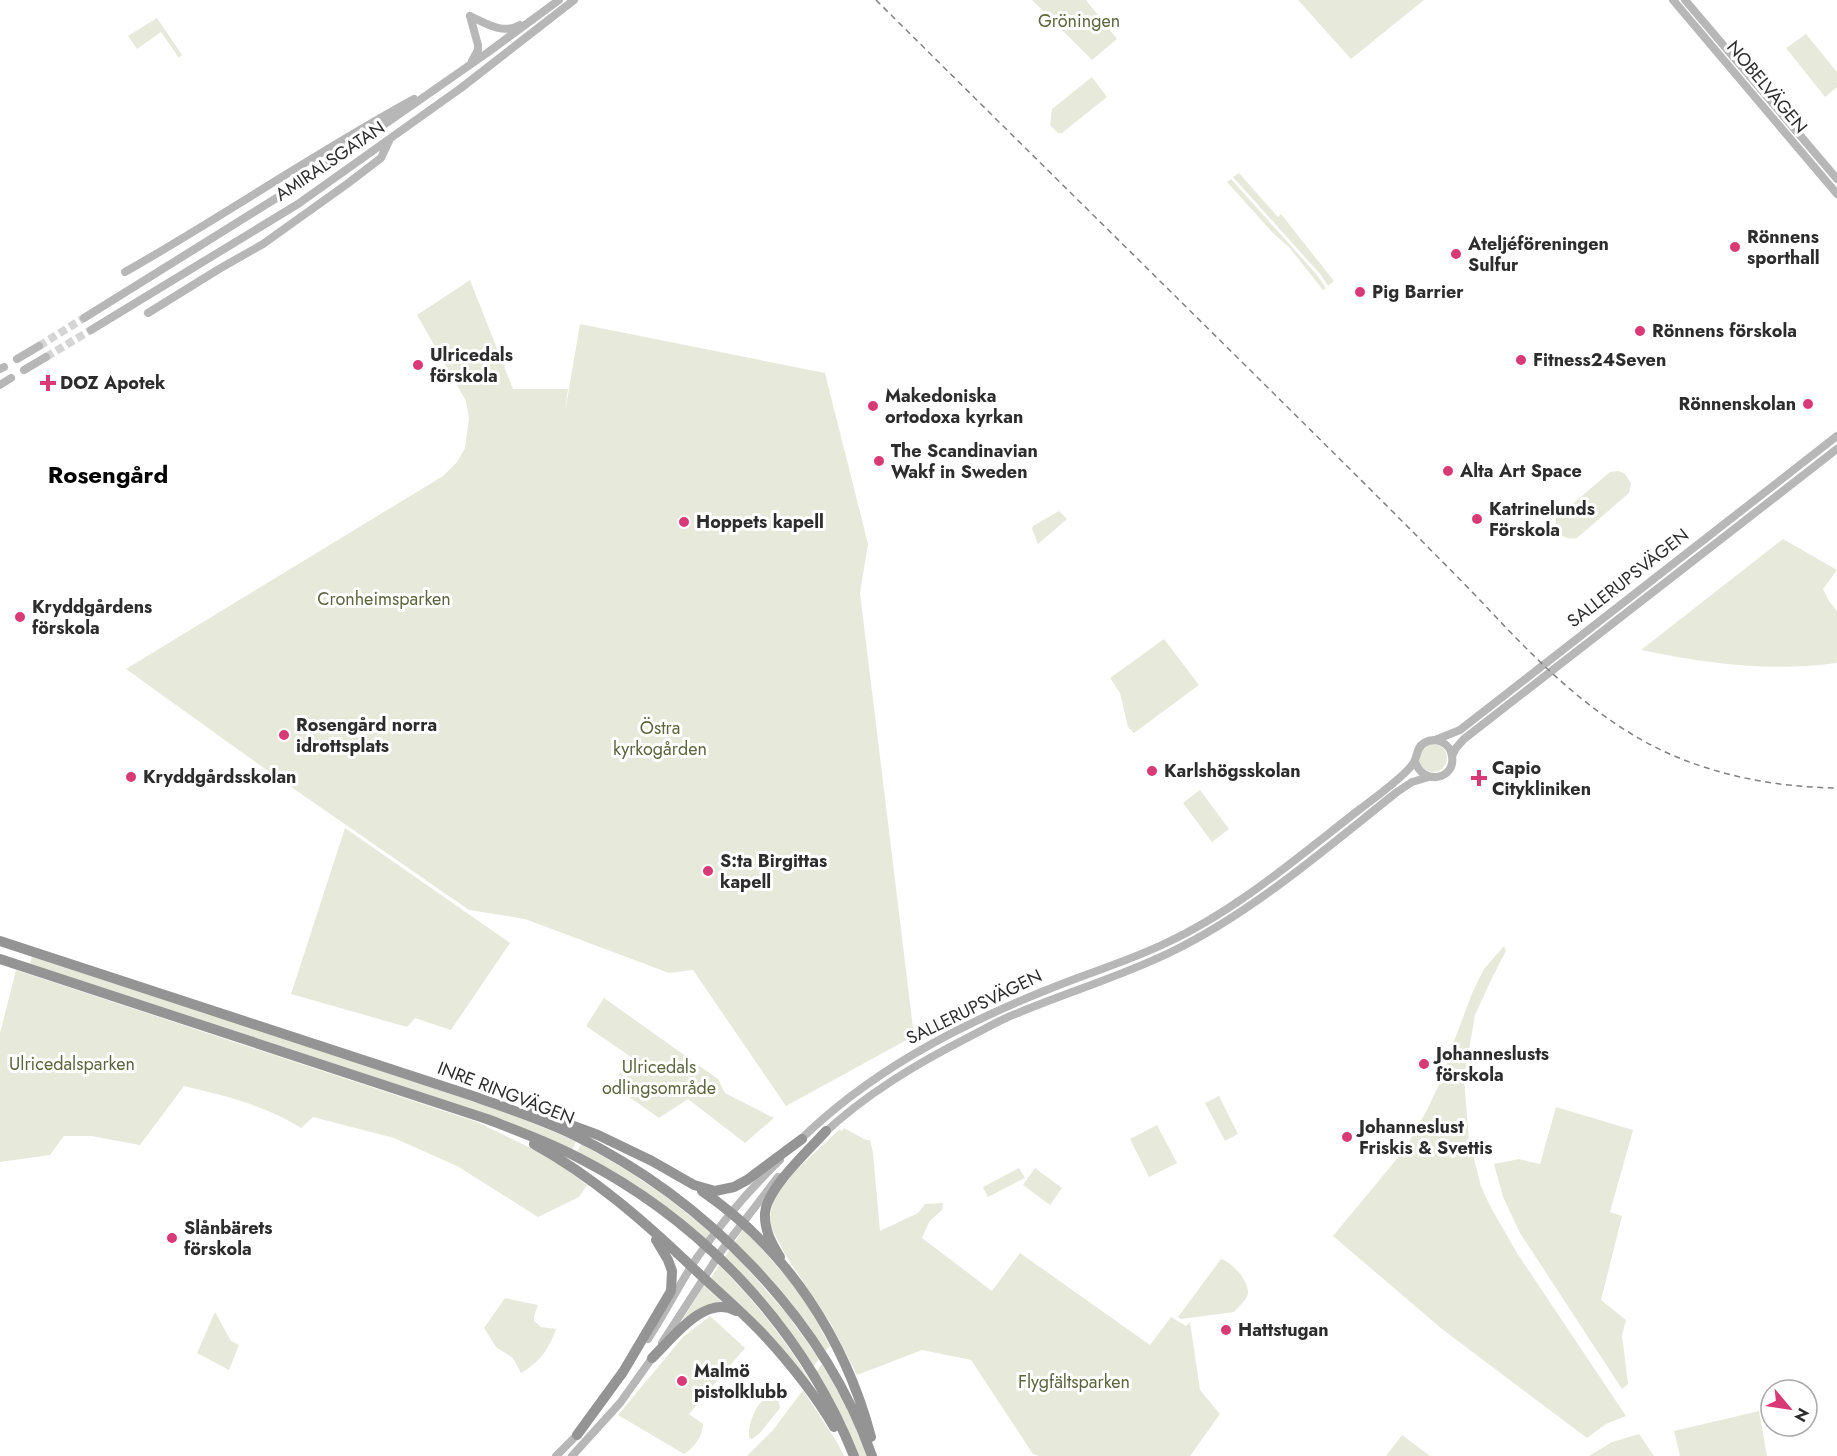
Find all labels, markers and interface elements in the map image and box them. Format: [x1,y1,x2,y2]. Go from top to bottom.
park label: Gröningen [1038,8,1120,34]
street label: NOBELVÄGEN [1721,35,1813,139]
street label: AMIRALSGATAN [270,115,390,207]
place label: Rönnens sporthall [1747,224,1820,271]
place label: Ateljéföreningen Sulfur [1467,231,1609,278]
marker: Rönnens sporthall [1728,240,1742,254]
marker: Ateljéföreningen Sulfur [1449,247,1463,261]
place label: Pig Barrier [1372,279,1464,305]
marker: Pig Barrier [1353,285,1367,299]
place label: Rönnens förskola [1652,318,1797,344]
marker: Rönnens förskola [1633,324,1647,338]
place label: Ulricedals förskola [430,342,513,389]
place label: Fitness24Seven [1533,347,1666,373]
marker: Fitness24Seven [1514,353,1528,367]
marker: Ulricedals förskola [411,358,425,372]
place label: DOZ Apotek [60,370,166,396]
marker: DOZ Apotek [41,376,55,390]
place label: Makedoniska ortodoxa kyrkan [885,383,1023,430]
place label: Rönnenskolan [1679,391,1796,417]
marker: Rönnenskolan [1801,397,1815,411]
marker: Makedoniska ortodoxa kyrkan [866,399,880,413]
place label: The Scandinavian Wakf in Sweden [891,438,1038,485]
marker: The Scandinavian Wakf in Sweden [872,454,886,468]
district label: Rosengård [48,457,168,492]
place label: Alta Art Space [1459,458,1582,484]
marker: Alta Art Space [1441,464,1455,478]
place label: Katrinelunds Förskola [1489,496,1595,543]
place label: Hoppets kapell [696,509,824,535]
marker: Katrinelunds Förskola [1470,512,1484,526]
marker: Hoppets kapell [677,515,691,529]
street label: SALLERUPSVÄGEN [1562,522,1694,634]
park label: Cronheimsparken [317,586,451,612]
place label: Kryddgårdens förskola [32,594,152,641]
marker: Kryddgårdens förskola [13,610,27,624]
place label: Rosengård norra idrottsplats [296,712,437,759]
park label: Östra kyrkogården [613,715,707,762]
marker: Rosengård norra idrottsplats [277,728,291,742]
place label: Capio Citykliniken [1492,755,1591,802]
place label: Karlshögsskolan [1164,758,1301,784]
place label: Kryddgårdsskolan [143,764,296,790]
marker: Karlshögsskolan [1145,764,1159,778]
marker: Capio Citykliniken [1470,769,1488,787]
marker: Kryddgårdsskolan [124,770,138,784]
place label: S:ta Birgittas kapell [720,848,827,895]
marker: S:ta Birgittas kapell [701,864,715,878]
street label: SALLERUPSVÄGEN [902,963,1046,1051]
place label: Johanneslusts förskola [1433,1041,1549,1088]
park label: Ulricedalsparken [9,1051,135,1077]
park label: Ulricedals odlingsområde [602,1054,716,1101]
street label: INRE RINGVÄGEN [434,1055,578,1131]
marker: Johanneslusts förskola [1417,1057,1431,1071]
place label: Johanneslust Friskis & Svettis [1356,1114,1492,1161]
marker: Johanneslust Friskis & Svettis [1340,1130,1354,1144]
place label: Slånbärets förskola [184,1215,273,1262]
marker: Slånbärets förskola [165,1231,179,1245]
place label: Hattstugan [1238,1317,1329,1343]
marker: Hattstugan [1219,1323,1233,1337]
place label: Malmö pistolklubb [694,1358,787,1405]
park label: Flygfältsparken [1018,1369,1130,1395]
marker: Malmö pistolklubb [675,1374,689,1388]
north arrow [1759,1378,1819,1438]
text: N [1789,1404,1815,1426]

